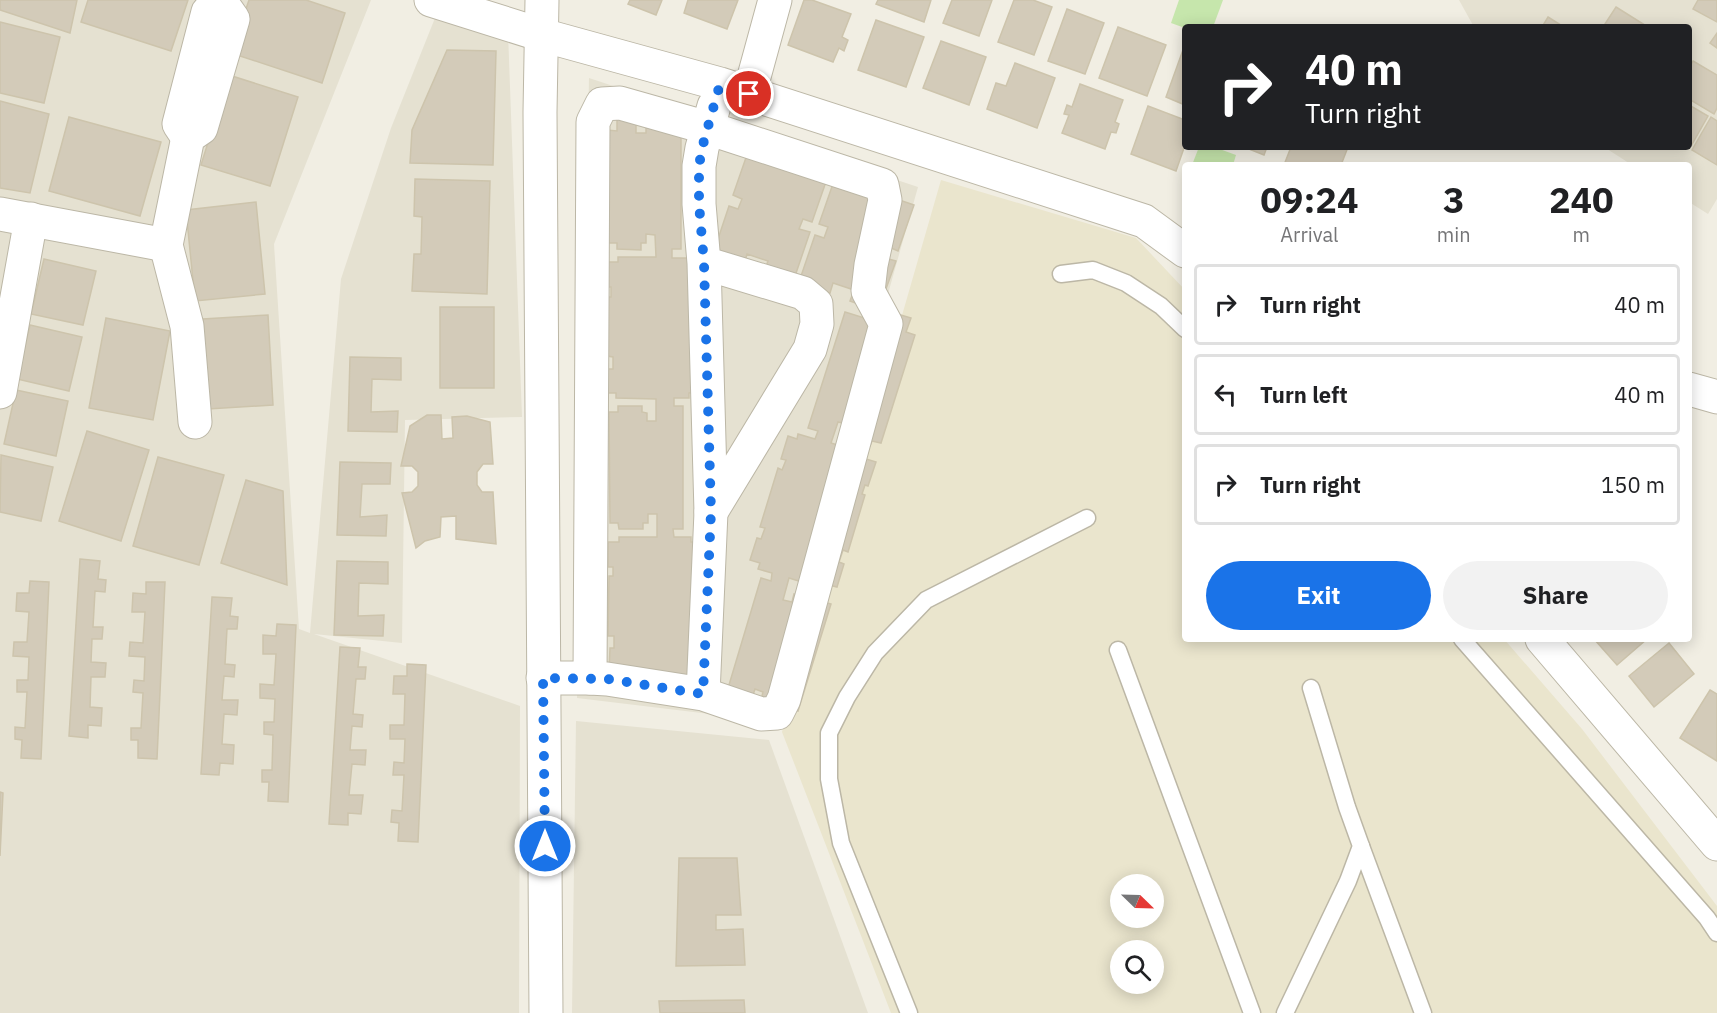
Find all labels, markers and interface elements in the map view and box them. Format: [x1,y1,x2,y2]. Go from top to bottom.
text: 40 m [1305,42,1403,97]
icon: right [1206,48,1284,126]
pin [723,68,774,119]
icon: arrive [732,77,765,110]
text: Turn right [1305,95,1422,130]
text: 09:24 [1260,176,1359,223]
text: 3 [1443,176,1465,223]
text: 240 [1549,176,1614,223]
text: Arrival [1280,221,1339,248]
text: min [1437,221,1471,248]
text: m [1573,221,1590,248]
icon: right [1209,288,1242,321]
text: Turn right [1260,290,1361,319]
text: 40 m [1614,290,1665,319]
icon: left [1209,378,1242,411]
text: Turn left [1260,380,1348,409]
text: 40 m [1614,380,1665,409]
icon: right [1209,468,1242,501]
text: Turn right [1260,470,1361,499]
text: 150 m [1601,470,1665,499]
button: Exit [1206,561,1431,630]
button: Share [1443,561,1668,630]
position arrow [513,814,577,878]
north arrow [1110,874,1164,928]
map controls [1110,874,1164,994]
button: search [1110,940,1164,994]

